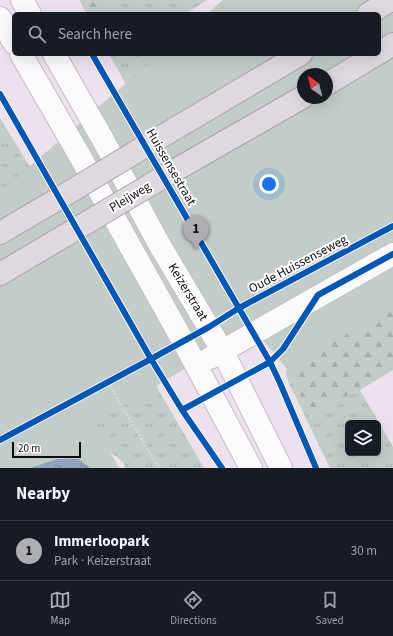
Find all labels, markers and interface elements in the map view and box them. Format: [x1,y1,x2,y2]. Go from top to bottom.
search box [12,12,381,56]
icon: search [26,23,48,45]
text: Search here [58,24,132,45]
north arrow [297,68,333,104]
street label: Huissensestraat [142,125,201,209]
your location [259,174,279,194]
street label: Pleijweg [106,177,155,216]
pin: 1 [183,216,209,249]
street label: Oude Huissenseweg [246,230,351,298]
street label: Keizerstraat [164,260,213,325]
map controls [345,420,381,456]
button: layers [345,420,381,456]
scale bar [12,440,81,459]
text: 20 m [18,441,40,456]
text: Nearby [16,482,70,506]
text: Immerloopark [54,531,149,552]
text: 1 [26,542,32,560]
text: 30 m [351,542,377,560]
text: Park · Keizerstraat [54,552,151,570]
tab: Map [49,589,71,628]
tab: Directions [170,589,217,628]
tab: Saved [316,589,344,628]

